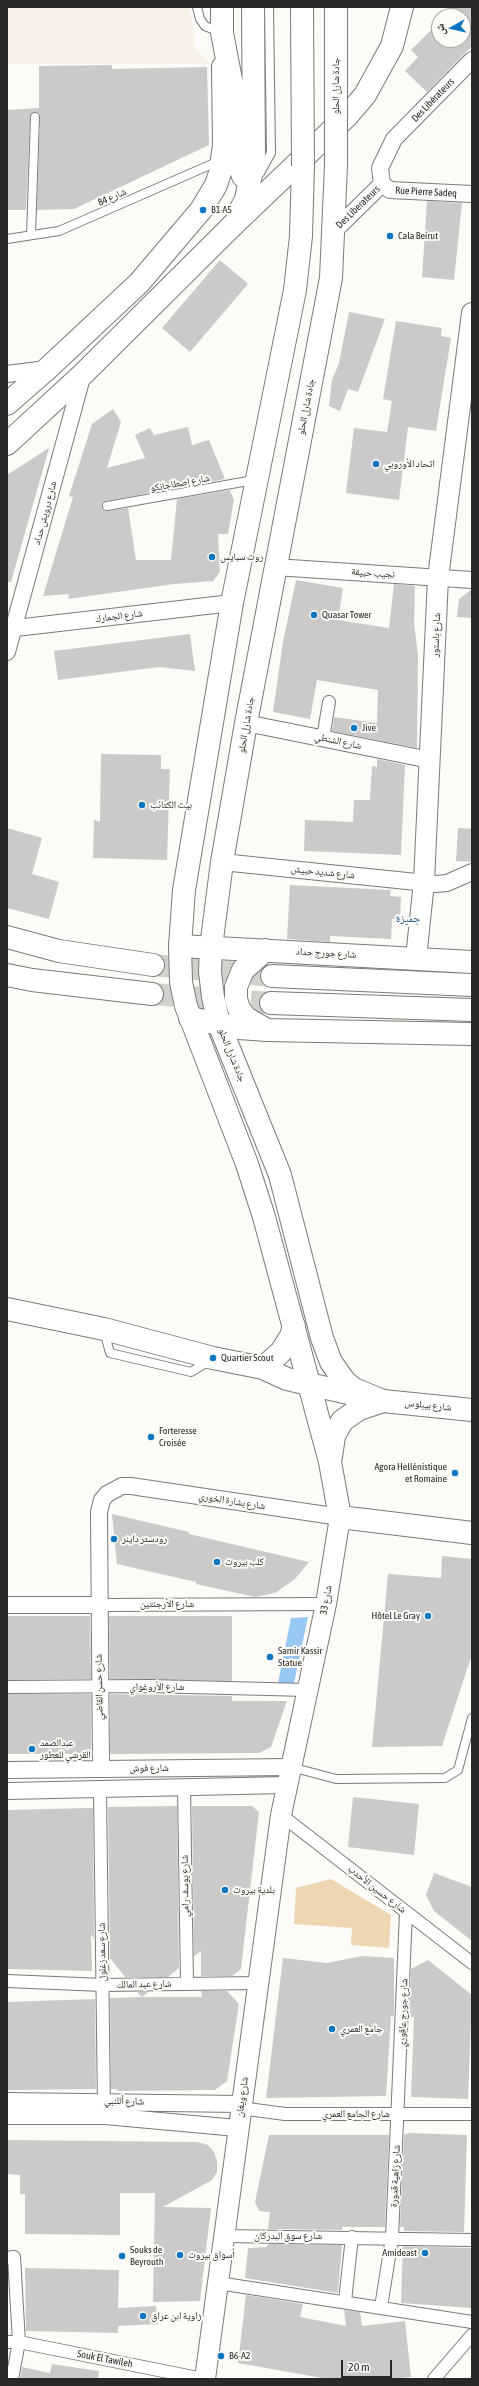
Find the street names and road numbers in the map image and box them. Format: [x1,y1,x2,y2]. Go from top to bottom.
street label: جادة شارل الحلو [330,57,342,115]
street label: Des Libérateurs [409,76,457,124]
street label: Des Liberateurs [334,183,382,231]
street label: Rue Pierre Sadeq [395,184,457,200]
street label: شارع 84 [96,185,128,209]
street label: جادة شارل الحلو [295,378,317,436]
street label: شارع إصطاجانكو [149,472,211,494]
street label: شارع درويش حداد [31,480,59,546]
street label: نجيب حبيقة [351,565,395,581]
street label: شارع الجمارك [95,607,143,625]
street label: شارع باستور [429,613,443,657]
street label: جادة شارل الحلو [235,696,257,754]
street label: شارع الشنطي [313,730,363,752]
street label: شارع شديد حبيش [290,863,356,881]
street label: شارع جورج حداد [295,945,357,961]
street label: جادة شارل الحلو [216,1026,248,1084]
street label: شارع بيبلوس [404,1397,452,1413]
street label: شارع بشارة الخوري [198,1490,266,1512]
street label: شارع 33 [318,1584,334,1616]
street label: شارع الأرجنتين [140,1598,194,1610]
street label: شارع حسن القاضي [92,1654,106,1720]
street label: شارع الأروغواي [130,1681,184,1693]
street label: شارع فوش [129,1762,169,1774]
street label: شارع يوسف رامي [178,1855,192,1917]
street label: شارع حسين الأحدب [346,1863,408,1915]
street label: شارع سعد زغلول [95,1922,109,1982]
street label: شارع عبد المالك [116,1978,172,1990]
street label: شارع جورج عاقوري [396,1978,410,2048]
street label: شارع ويغان [233,2076,251,2118]
street label: شارع أللنبي [104,2095,144,2107]
street label: شارع الجامع العمري [322,2108,390,2120]
street label: شارع زاهية قدورة [387,2144,403,2208]
street label: شارع سوق البدركان [254,2230,322,2242]
street label: Souk El Tawileh [76,2348,134,2370]

